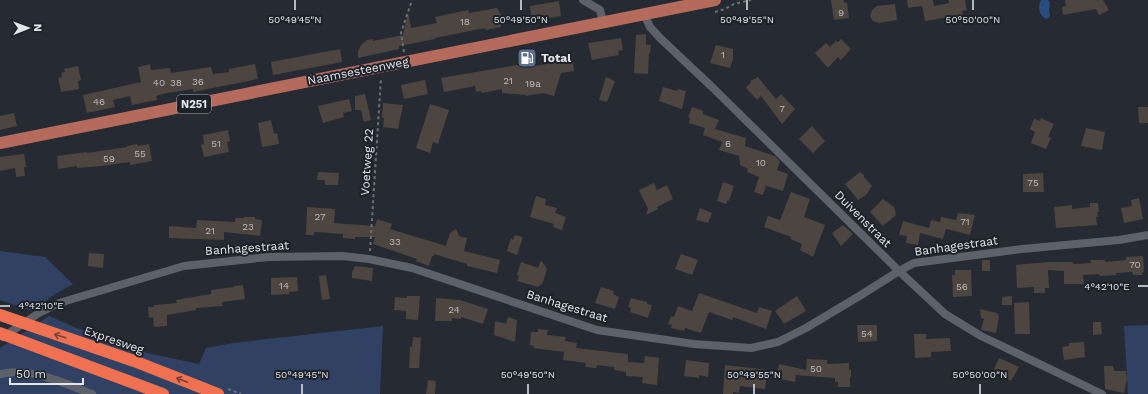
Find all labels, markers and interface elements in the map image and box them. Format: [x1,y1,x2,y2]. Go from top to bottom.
house number: 9 [838,7,844,18]
north arrow [8,8,48,48]
text: 50°49'45"N [268,14,322,25]
text: 50°49'50"N [494,14,548,25]
text: 50°49'55"N [720,14,774,25]
text: 50°50'00"N [946,14,1000,25]
house number: 18 [460,16,470,27]
text: N [31,24,44,32]
fuel station icon: Total [516,47,538,69]
house number: 1 [721,49,725,60]
place label: Total [541,51,571,65]
street label: Naamsesteenweg [306,54,410,88]
house number: 21 [503,75,513,86]
house number: 36 [192,76,204,87]
house number: 40 [153,77,165,88]
house number: 38 [170,77,182,88]
house number: 19a [525,78,541,89]
road number: N251 [177,95,211,113]
house number: 46 [93,96,105,107]
house number: 7 [779,103,785,114]
street label: Voetweg 22 [358,128,376,196]
house number: 51 [211,138,221,149]
house number: 6 [725,138,731,149]
house number: 55 [134,148,146,159]
house number: 59 [103,153,115,164]
house number: 10 [756,157,766,168]
house number: 75 [1027,177,1039,188]
street label: Duivenstraat [832,188,894,250]
house number: 27 [314,211,326,222]
house number: 71 [960,216,970,227]
house number: 23 [242,221,254,232]
house number: 21 [205,225,215,236]
street label: Banhagestraat [913,233,999,259]
house number: 33 [389,236,401,247]
street label: Banhagestraat [205,238,289,258]
house number: 70 [1129,259,1141,270]
house number: 14 [279,280,289,291]
house number: 56 [956,281,968,292]
text: 4°42'10"E [1084,281,1130,292]
street label: Banhagestraat [525,287,609,325]
text: 4°42'10"E [18,300,64,311]
house number: 24 [448,304,460,315]
street label: Expresweg [82,323,146,357]
house number: 54 [861,328,873,339]
one-way arrow [54,332,67,339]
scale bar [10,360,83,386]
house number: 50 [810,363,822,374]
text: 50 m [16,367,46,381]
text: 50°49'45"N [275,369,329,380]
text: 50°49'50"N [501,369,555,380]
text: 50°49'55"N [727,369,781,380]
text: 50°50'00"N [953,369,1007,380]
one-way arrow [177,375,189,383]

